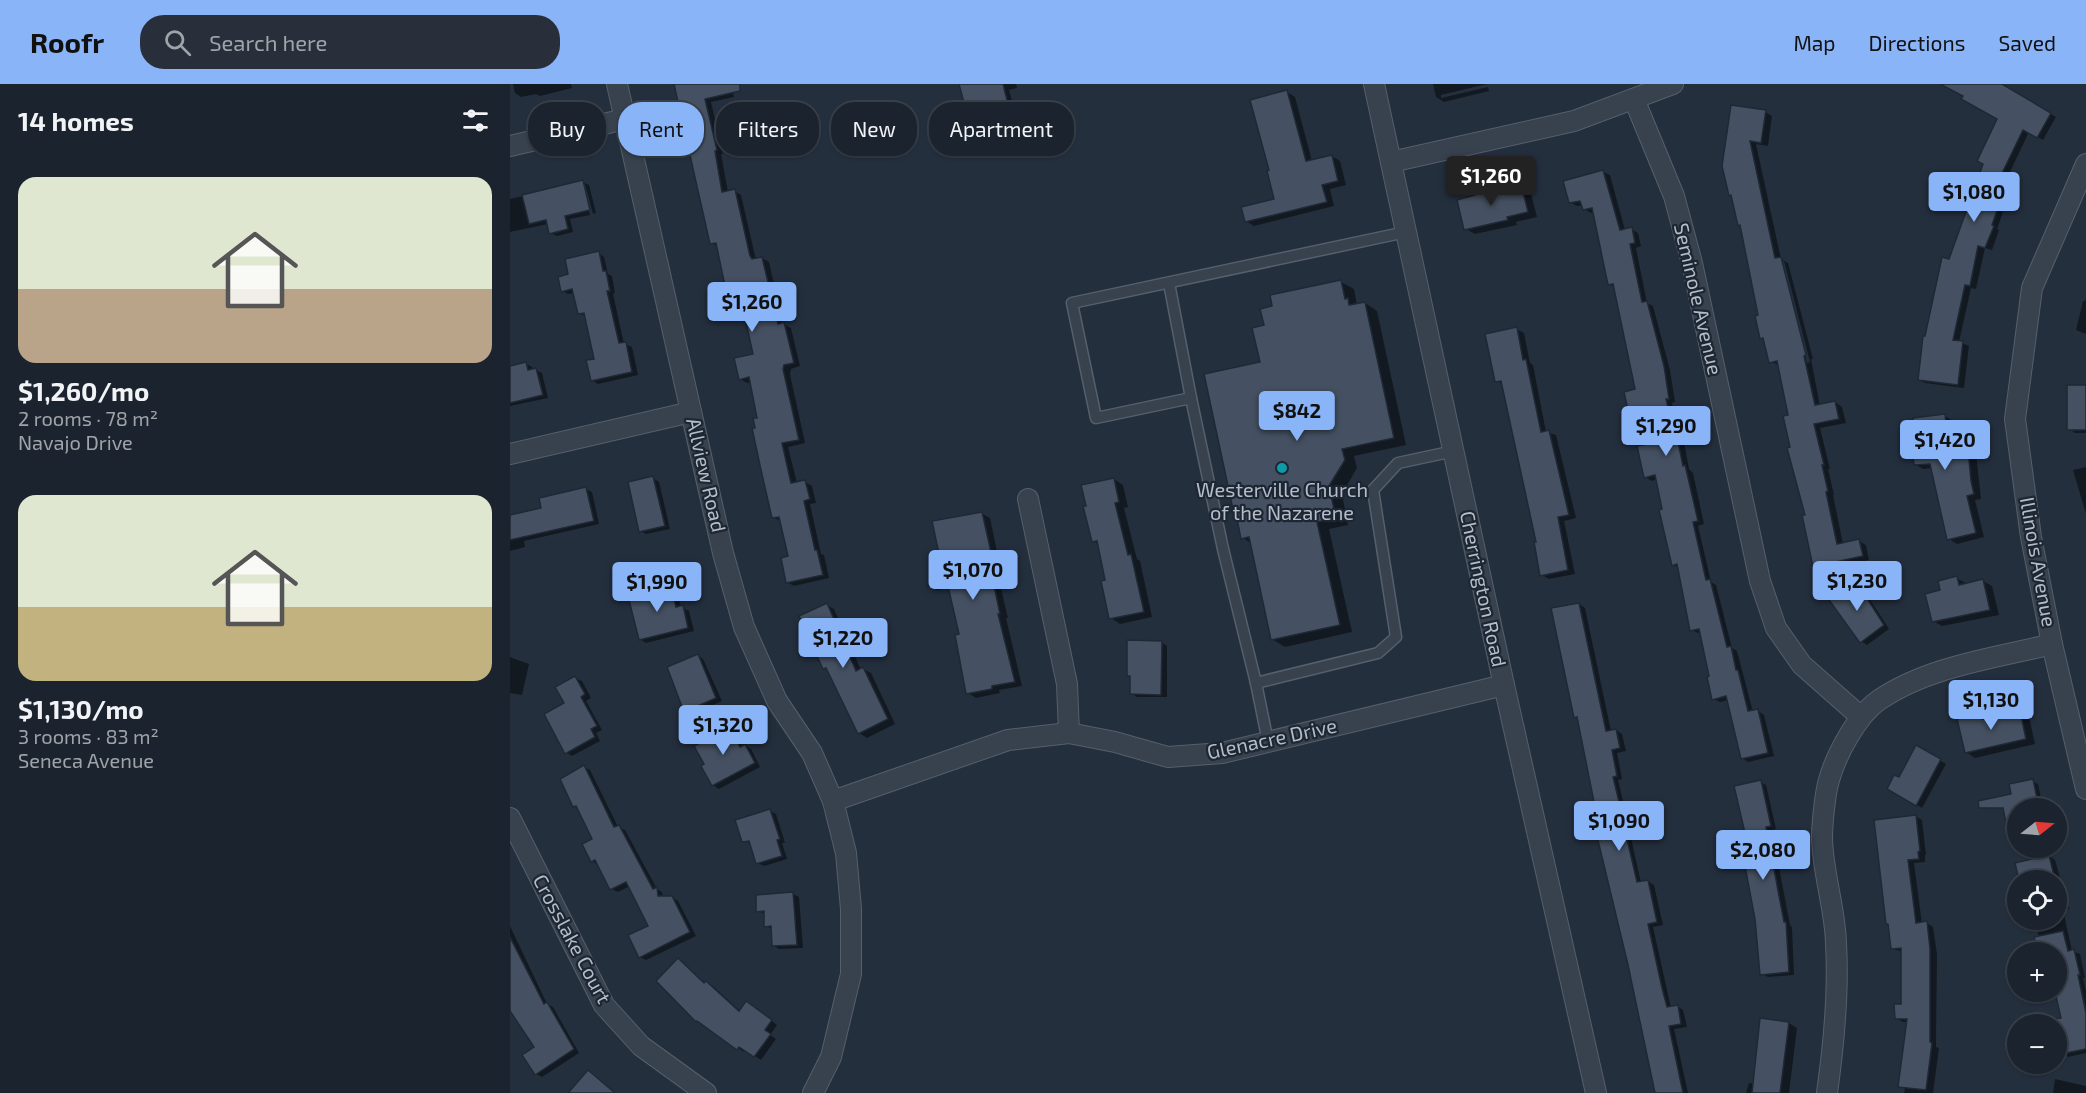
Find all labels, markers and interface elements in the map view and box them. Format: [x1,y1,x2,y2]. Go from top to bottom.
search box [140,15,560,69]
text: Roofr [30,25,104,59]
icon: search [161,26,194,59]
text: Search here [209,29,327,55]
text: Map [1793,30,1836,55]
text: Directions [1869,30,1965,55]
text: Saved [1998,30,2056,55]
chip: Buy [528,102,606,156]
chip: Rent [618,102,704,156]
chip: Filters [716,102,819,156]
chip: New [831,102,917,156]
chip: Apartment [929,102,1074,156]
icon: filters [459,104,492,137]
text: 14 homes [18,105,134,136]
pin: $1,260 [1442,156,1540,207]
text: $1,260 [1460,163,1522,187]
pin: $1,080 [1925,172,2023,223]
text: $1,080 [1943,179,2005,203]
icon: home [201,216,309,324]
street label: Seminole Avenue [1670,221,1728,377]
pin: $1,260 [703,282,801,333]
text: $1,260 [721,289,783,313]
text: $1,260/mo [18,375,149,406]
pin: $842 [1261,391,1333,442]
text: $842 [1273,398,1321,422]
text: 2 rooms · 78 m² [18,406,158,430]
pin: $1,290 [1617,406,1715,457]
text: $1,290 [1635,413,1697,437]
street label: Allview Road [682,415,732,534]
pin: $1,420 [1896,420,1994,471]
text: $1,420 [1914,427,1976,451]
text: Navajo Drive [18,430,133,454]
marker: Westerville Church of the Nazarene [1275,461,1289,475]
place label: Westerville Church of the Nazarene [1196,477,1368,524]
street label: Illinois Avenue [2016,495,2062,629]
street label: Cherrington Road [1456,509,1512,669]
icon: home [201,534,309,642]
pin: $1,070 [924,550,1022,601]
text: $1,070 [943,557,1003,581]
pin: $1,230 [1808,561,1906,612]
pin: $1,990 [608,562,706,613]
text: $1,230 [1827,568,1887,592]
text: $1,990 [626,569,688,593]
pin: $1,220 [794,618,892,669]
text: $1,220 [813,625,873,649]
pin: $1,130 [1942,680,2040,731]
text: $1,130 [1963,687,2019,711]
text: $1,130/mo [18,693,144,724]
pin: $1,320 [674,705,772,756]
text: $1,320 [693,712,753,736]
street label: Glenacre Drive [1205,713,1339,763]
text: 3 rooms · 83 m² [18,724,159,748]
text: Seneca Avenue [18,748,154,772]
north arrow [2007,798,2067,858]
map controls [2007,798,2067,1074]
pin: $1,090 [1570,801,1668,852]
text: $1,090 [1588,808,1650,832]
pin: $2,080 [1714,830,1812,881]
text: $2,080 [1730,837,1796,861]
street label: Crosslake Court [529,870,617,1007]
button: locate [2007,870,2067,930]
button: + [2007,942,2067,1002]
button: − [2007,1014,2067,1074]

